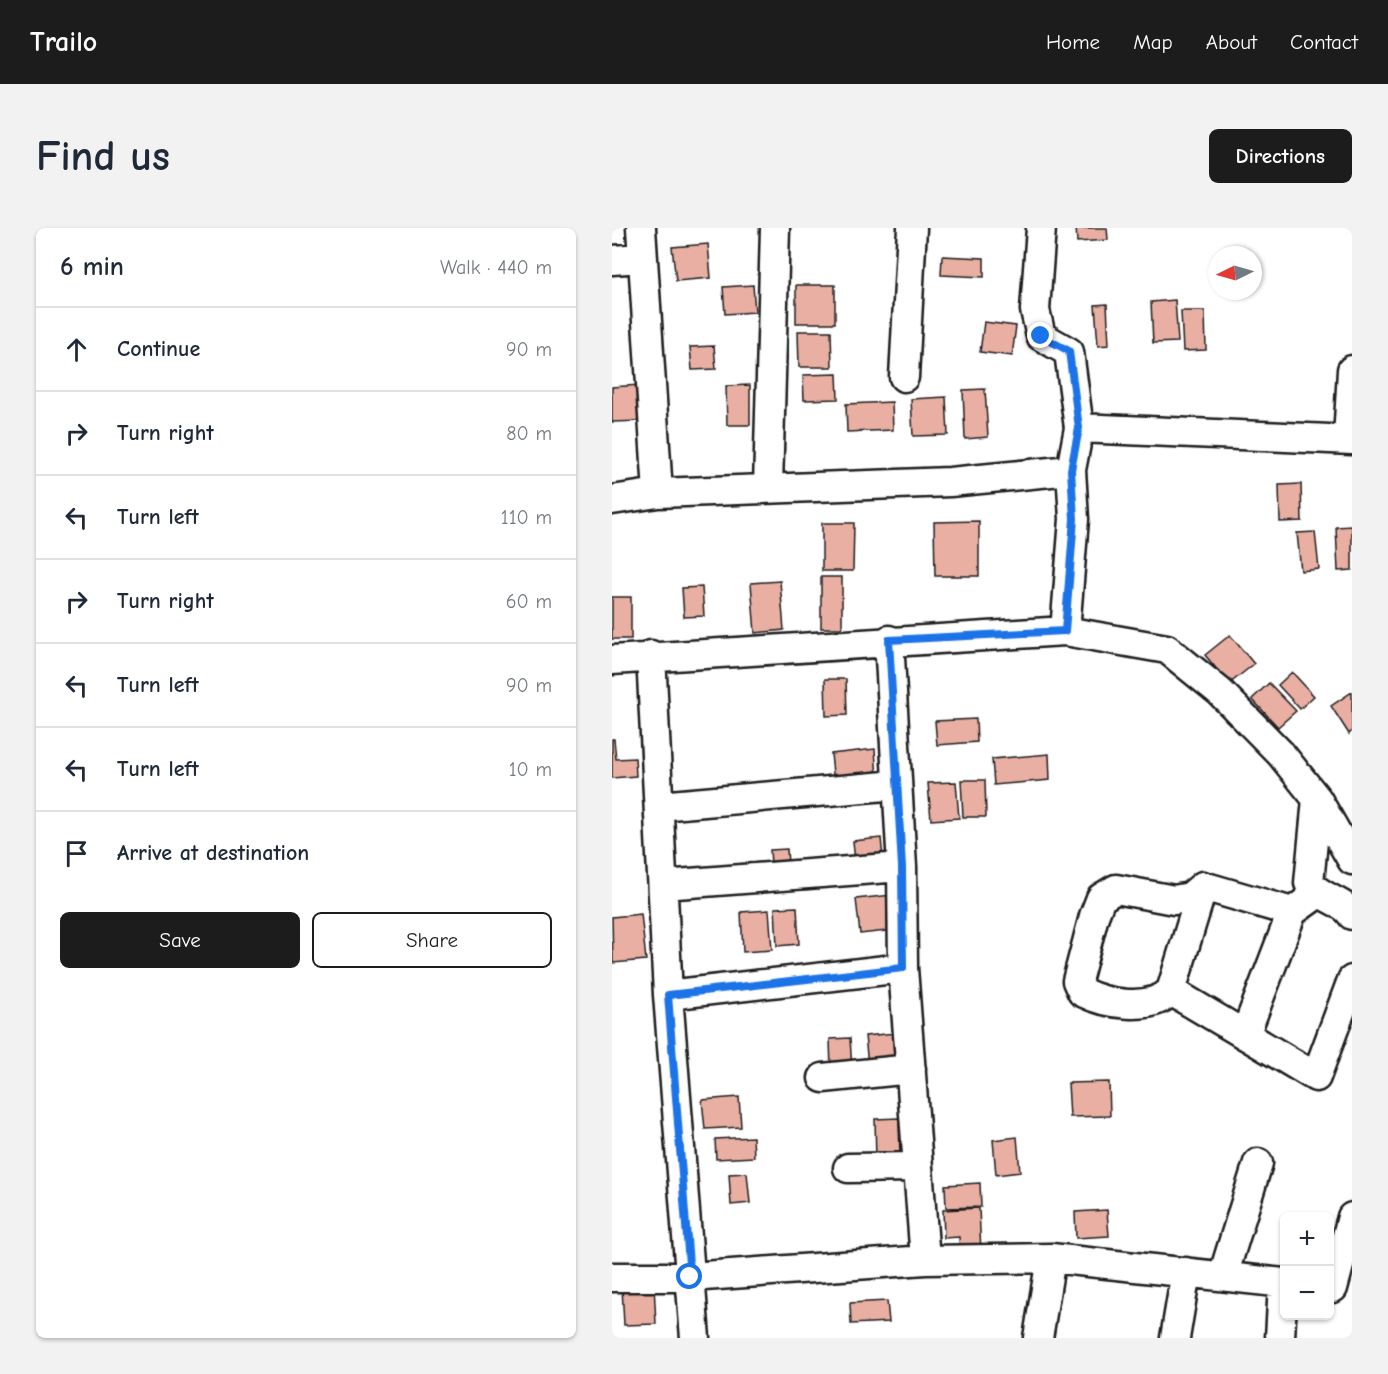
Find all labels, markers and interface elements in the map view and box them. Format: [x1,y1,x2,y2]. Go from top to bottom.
text: Trailo [30,26,97,58]
text: Home [1046,30,1100,54]
text: Map [1133,30,1173,54]
text: About [1206,30,1257,54]
text: Contact [1290,30,1358,54]
button: Directions [1209,129,1352,183]
text: Find us [36,132,170,181]
north arrow [1208,246,1262,300]
text: 6 min [60,252,124,282]
text: Walk · 440 m [440,256,552,279]
route end [1027,322,1053,348]
icon: ahead [60,333,93,366]
text: Continue [117,336,200,362]
text: 90 m [506,338,552,361]
icon: right [60,417,93,450]
text: Turn right [117,420,214,446]
text: 80 m [506,422,552,445]
icon: left [60,501,93,534]
text: Turn left [117,504,199,530]
text: 110 m [501,506,552,529]
icon: right [60,585,93,618]
text: Turn right [117,588,214,614]
text: 60 m [506,590,552,613]
icon: left [60,669,93,702]
text: Turn left [117,672,199,698]
text: 90 m [506,674,552,697]
icon: left [60,753,93,786]
text: Turn left [117,756,199,782]
text: 10 m [509,758,552,781]
icon: arrive [60,837,93,870]
text: Arrive at destination [117,840,309,866]
button: Save [60,912,300,968]
button: Share [312,912,552,968]
map controls [1280,1212,1334,1320]
button: + [1280,1212,1334,1266]
route start [676,1263,702,1289]
button: − [1280,1266,1334,1320]

